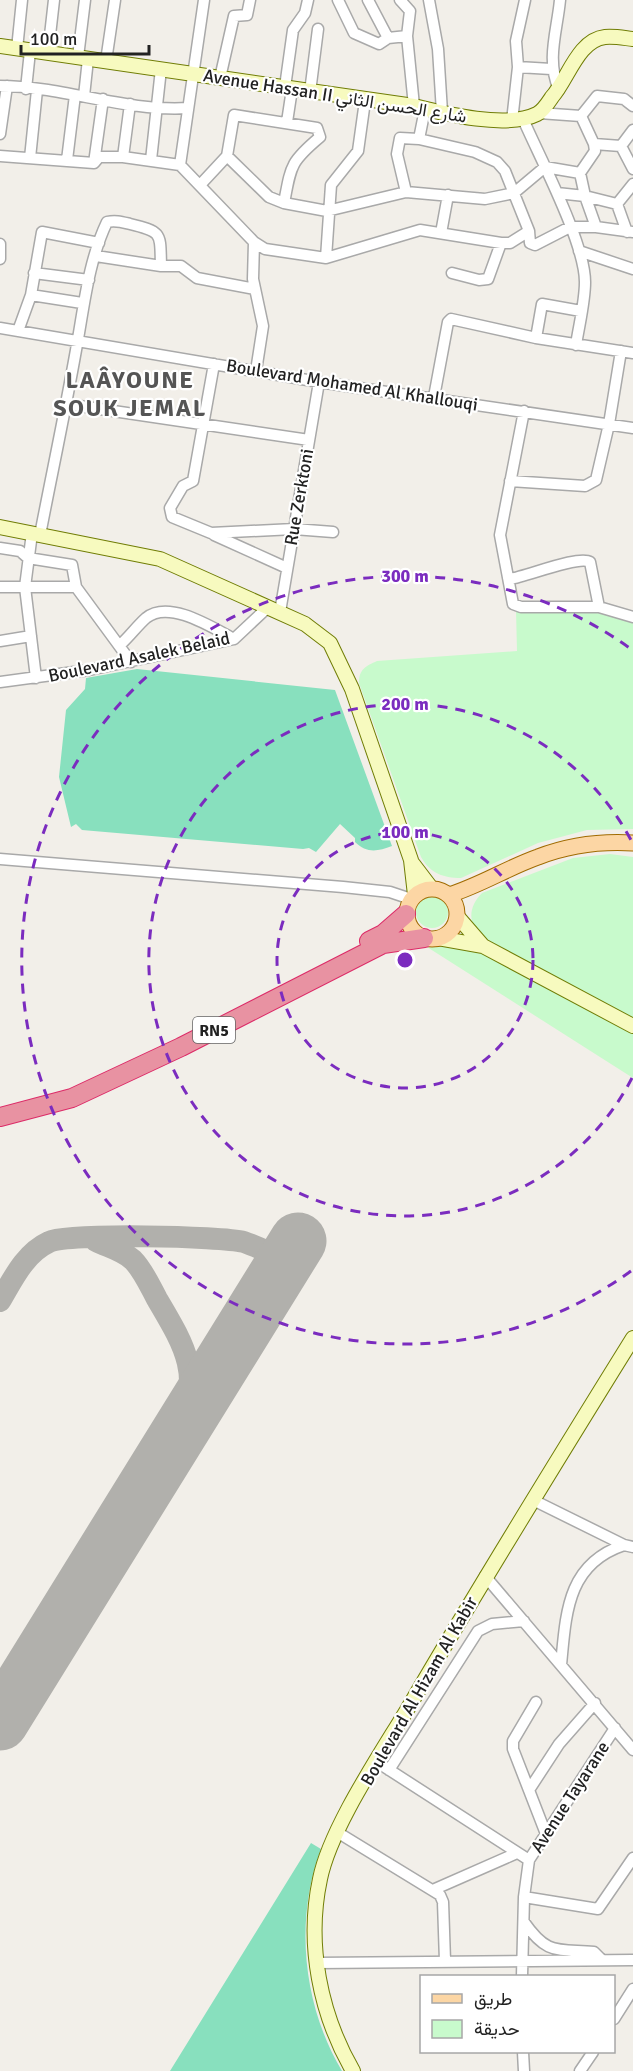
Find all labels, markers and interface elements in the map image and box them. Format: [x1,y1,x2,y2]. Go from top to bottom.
scale bar [21,18,148,56]
text: 100 m [30,28,77,50]
street label: Avenue Hassan II شارع الحسن الثاني [201,64,468,132]
street label: Boulevard Mohamed Al Khallouqi [225,354,479,416]
district label: LAÂYOUNE SOUK JEMAL [53,365,207,423]
street label: Rue Zerktoni [280,447,318,547]
text: 300 m [381,565,429,587]
street label: Boulevard Asalek Belaid [46,627,232,687]
text: 200 m [381,693,429,715]
text: 100 m [381,821,429,843]
centre of rings [395,950,415,970]
road number: RN5 [193,1017,235,1043]
street label: Boulevard Al Hizam Al Kabir [356,1592,482,1789]
street label: Avenue Tayarane [526,1737,614,1857]
legend [420,1975,615,2053]
text: طريق [474,1988,512,2010]
text: حديقة [474,2018,520,2040]

